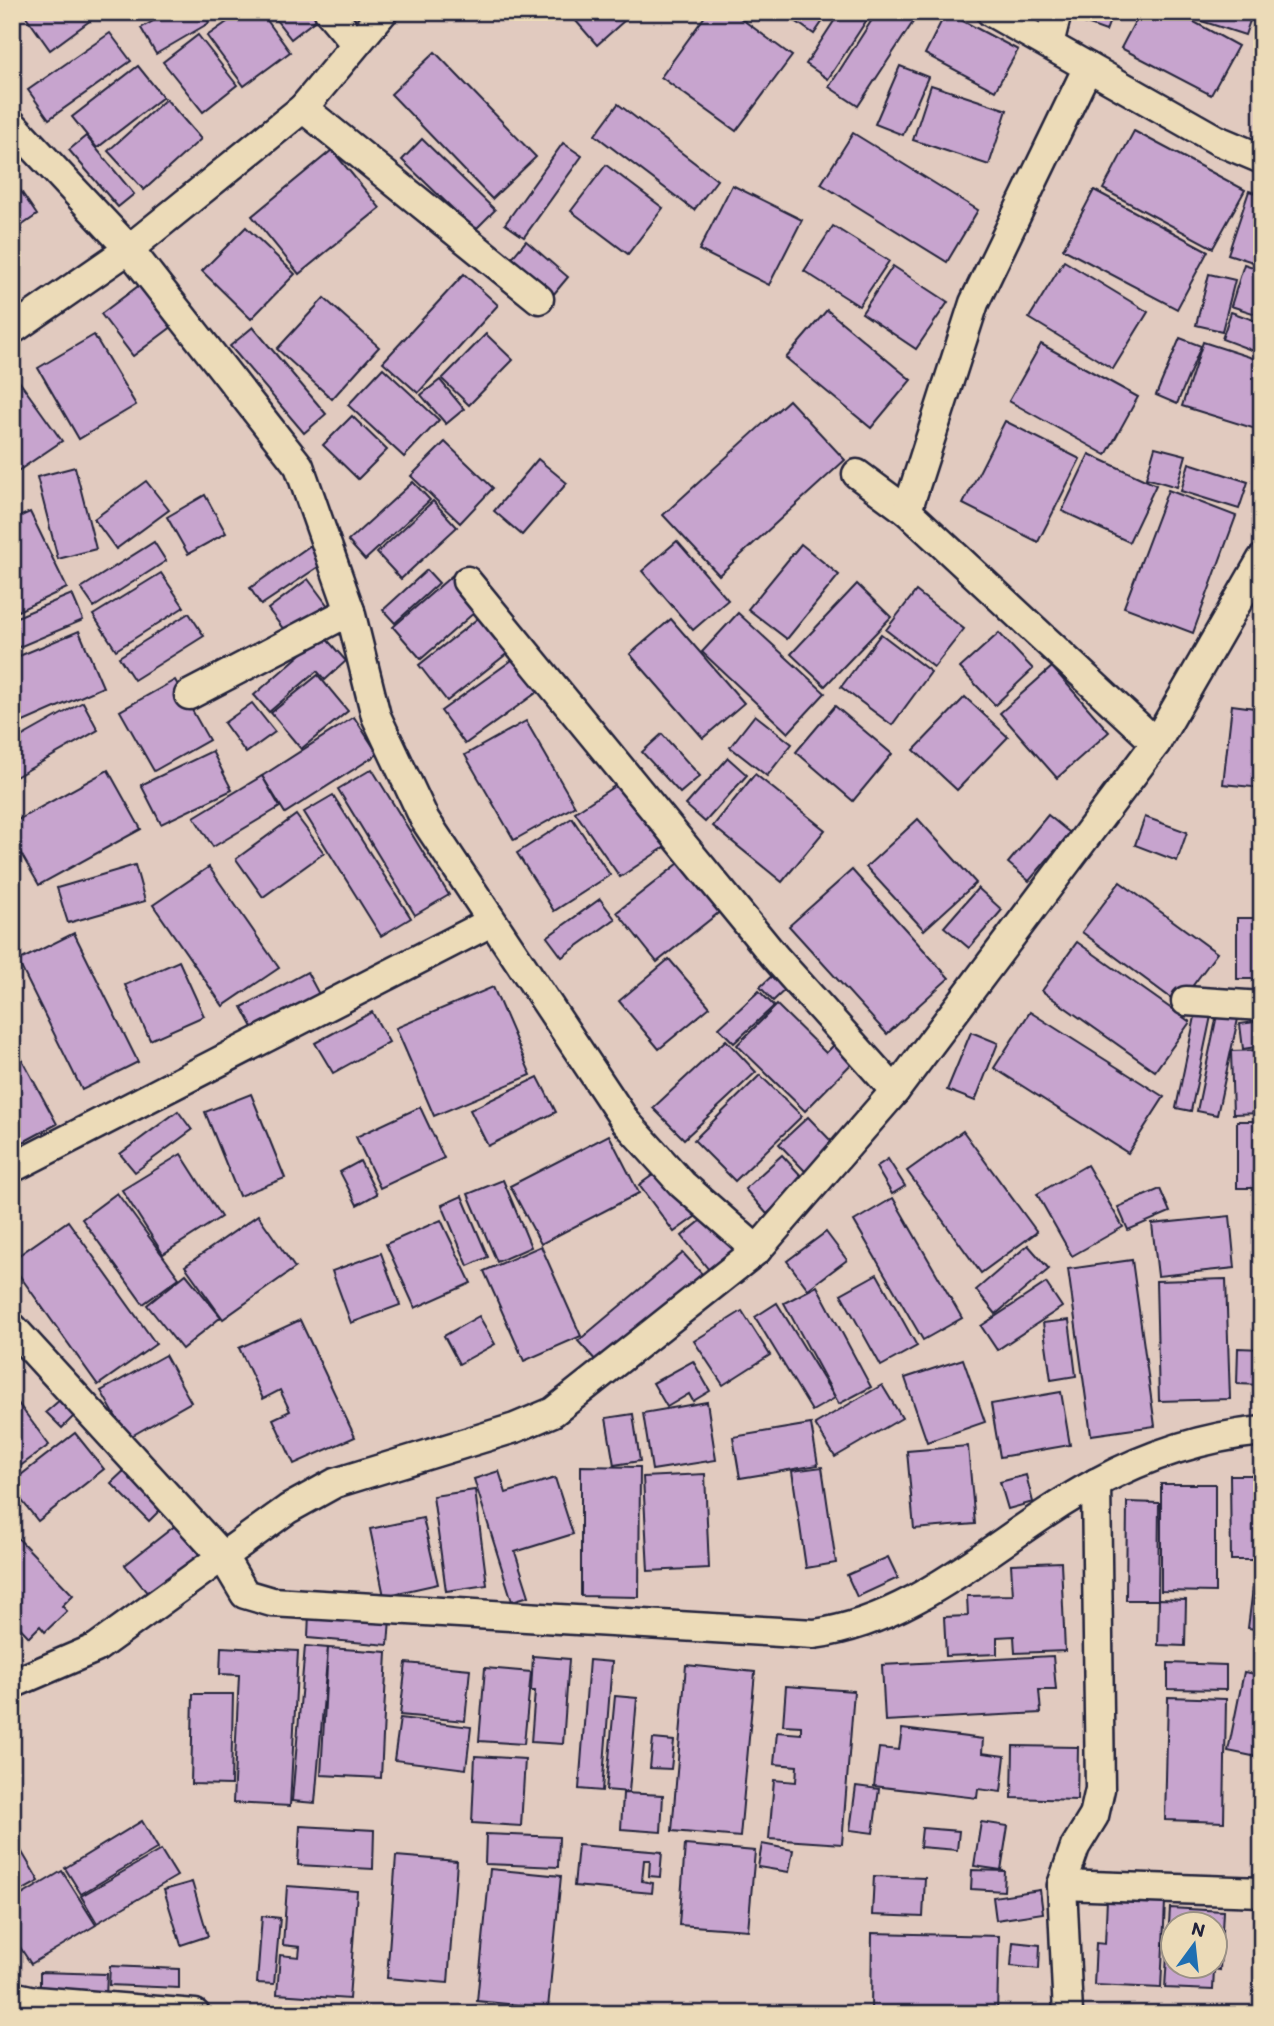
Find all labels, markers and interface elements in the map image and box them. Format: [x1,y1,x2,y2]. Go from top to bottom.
north arrow [1158,1910,1228,1980]
text: N [1189,1916,1207,1942]

